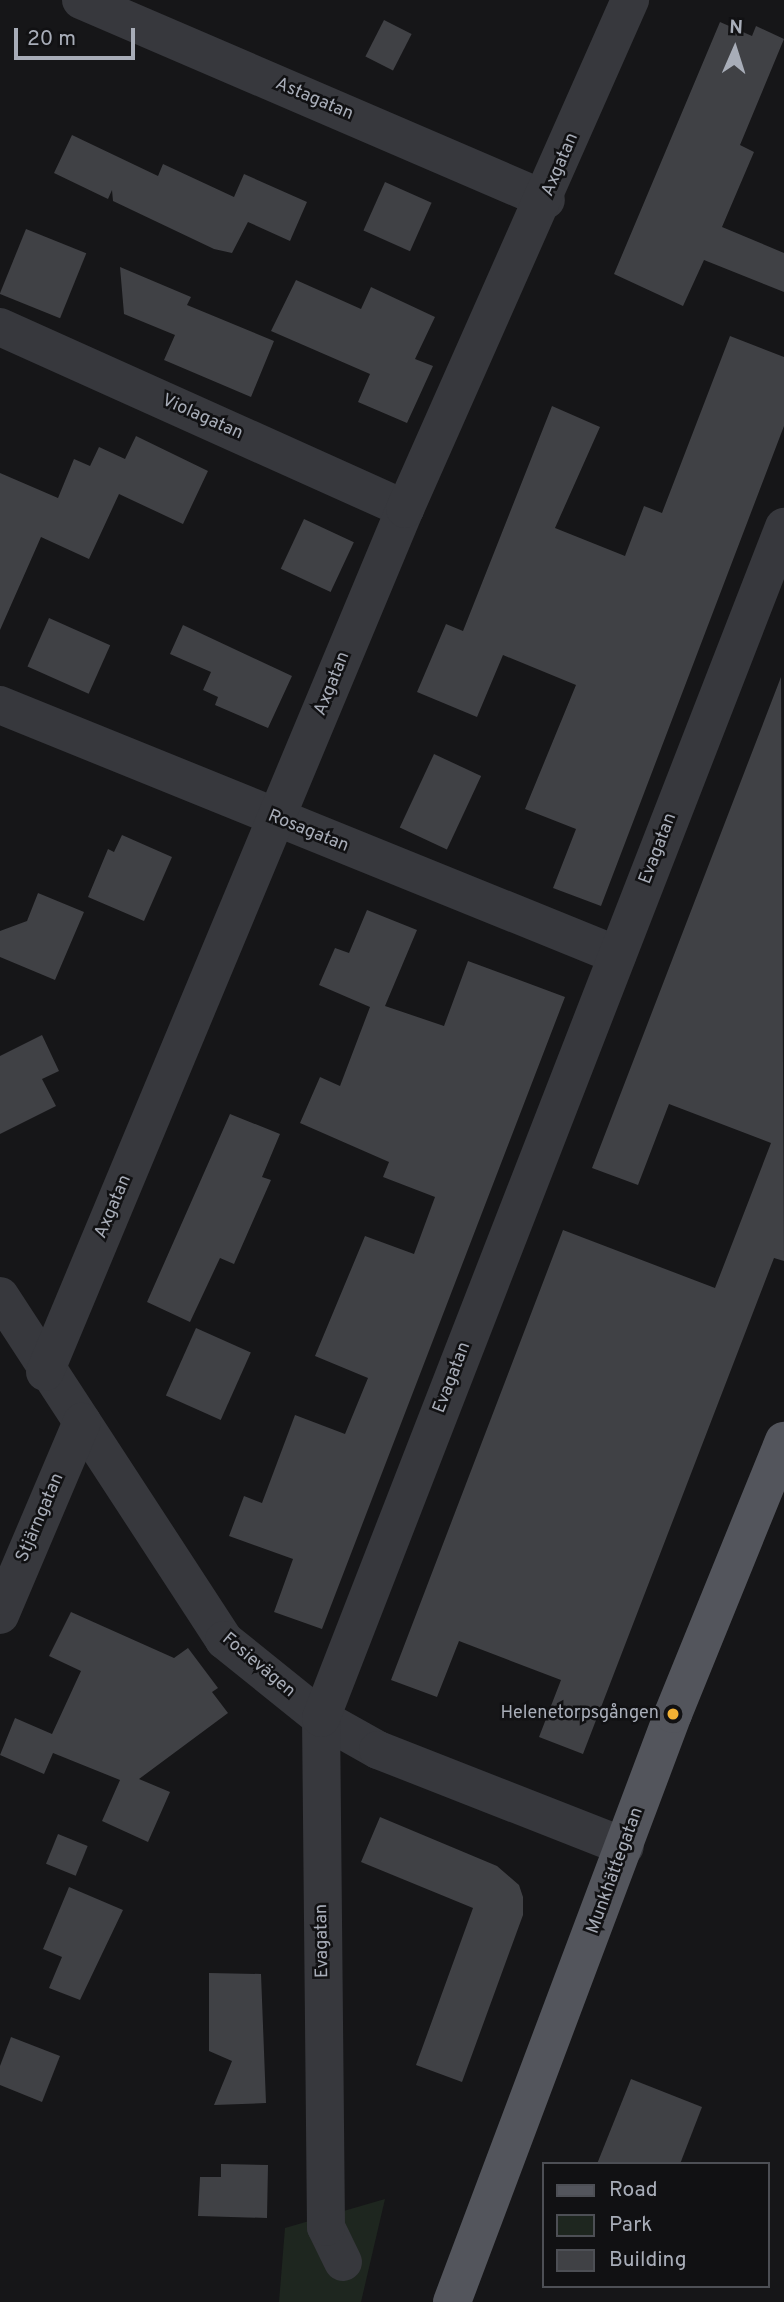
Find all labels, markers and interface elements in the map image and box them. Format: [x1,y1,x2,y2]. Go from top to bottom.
scale bar [18,14,138,58]
north arrow [700,14,770,84]
text: N [729,16,744,40]
text: 20 m [27,26,76,53]
street label: Astagatan [272,74,356,126]
street label: Axgatan [538,130,584,200]
street label: Violagatan [158,390,246,446]
street label: Axgatan [310,649,356,719]
street label: Rosagatan [264,806,352,858]
street label: Evagatan [636,810,682,888]
street label: Axgatan [91,1172,137,1242]
street label: Evagatan [430,1339,476,1417]
street label: Stjärngatan [13,1470,69,1566]
street label: Fosievägen [217,1629,299,1703]
place label: Helenetorpsgången [500,1703,659,1725]
marker: Helenetorpsgången [665,1706,681,1722]
street label: Munkhättegatan [583,1805,649,1937]
street label: Evagatan [312,1904,334,1978]
legend [542,2162,770,2288]
text: Road [609,2177,658,2204]
text: Park [609,2212,652,2239]
text: Building [609,2247,687,2274]

